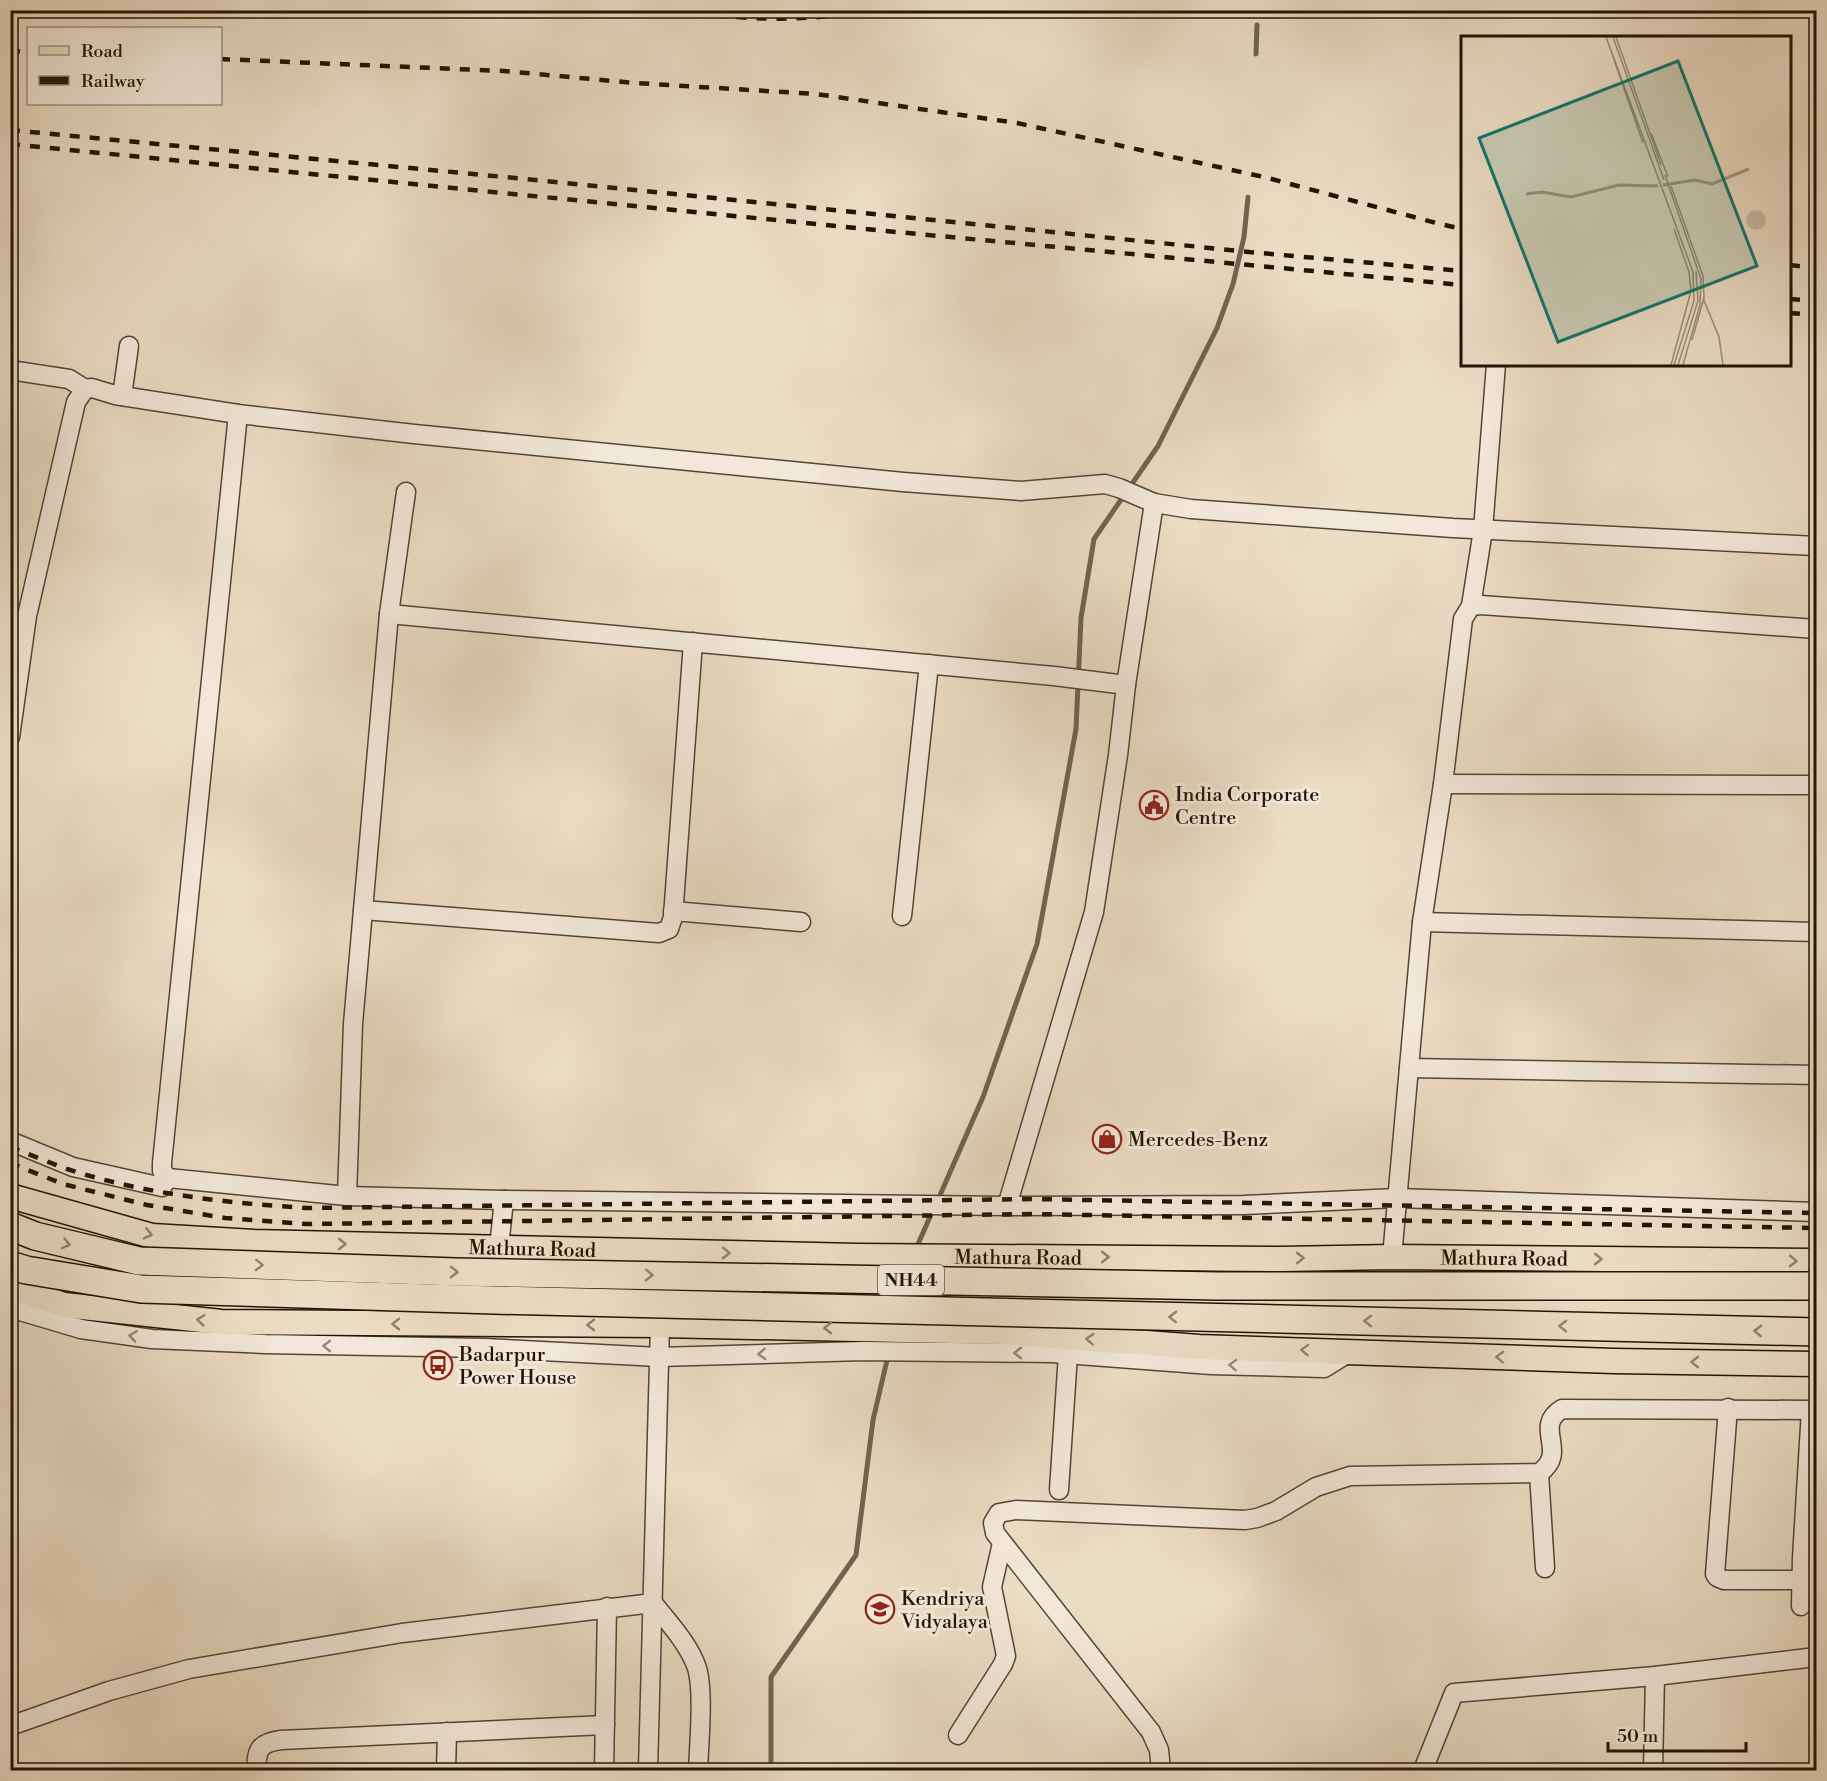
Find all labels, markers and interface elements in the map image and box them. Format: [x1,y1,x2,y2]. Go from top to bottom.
legend [27,27,222,105]
inset map [1461,36,1791,366]
text: Road [81,40,124,63]
text: Railway [81,70,145,93]
place label: India Corporate Centre [1175,783,1319,831]
public building icon: India Corporate Centre [1138,789,1170,821]
shop icon: Mercedes-Benz [1091,1123,1123,1155]
place label: Mercedes-Benz [1128,1128,1268,1153]
one-way arrow [142,1227,152,1240]
one-way arrow [61,1236,71,1249]
street label: Mathura Road [468,1236,597,1264]
one-way arrow [338,1238,347,1250]
one-way arrow [722,1246,731,1259]
street label: Mathura Road [954,1246,1083,1272]
street label: Mathura Road [1440,1246,1569,1273]
one-way arrow [1101,1251,1110,1264]
one-way arrow [1296,1252,1305,1265]
one-way arrow [1593,1253,1602,1265]
one-way arrow [1788,1255,1797,1267]
one-way arrow [254,1259,263,1272]
road number: NH44 [878,1265,944,1295]
one-way arrow [449,1266,458,1278]
one-way arrow [644,1269,653,1282]
one-way arrow [1169,1310,1178,1323]
one-way arrow [197,1314,206,1327]
one-way arrow [1364,1315,1373,1328]
one-way arrow [392,1318,401,1330]
one-way arrow [587,1319,596,1331]
one-way arrow [1559,1320,1568,1333]
one-way arrow [824,1322,833,1334]
one-way arrow [1754,1325,1763,1337]
one-way arrow [128,1331,137,1343]
one-way arrow [1085,1333,1094,1346]
one-way arrow [323,1339,332,1352]
place label: Badarpur Power House [458,1343,576,1391]
one-way arrow [1301,1344,1310,1357]
one-way arrow [757,1347,766,1360]
one-way arrow [1013,1347,1022,1359]
bus stop icon: Badarpur Power House [422,1349,454,1381]
one-way arrow [1496,1351,1505,1363]
one-way arrow [1691,1356,1700,1368]
one-way arrow [1229,1359,1238,1372]
place label: Kendriya Vidyalaya [900,1587,989,1635]
school or university icon: Kendriya Vidyalaya [864,1593,896,1625]
scale bar [1608,1715,1746,1753]
text: 50 m [1617,1725,1659,1748]

